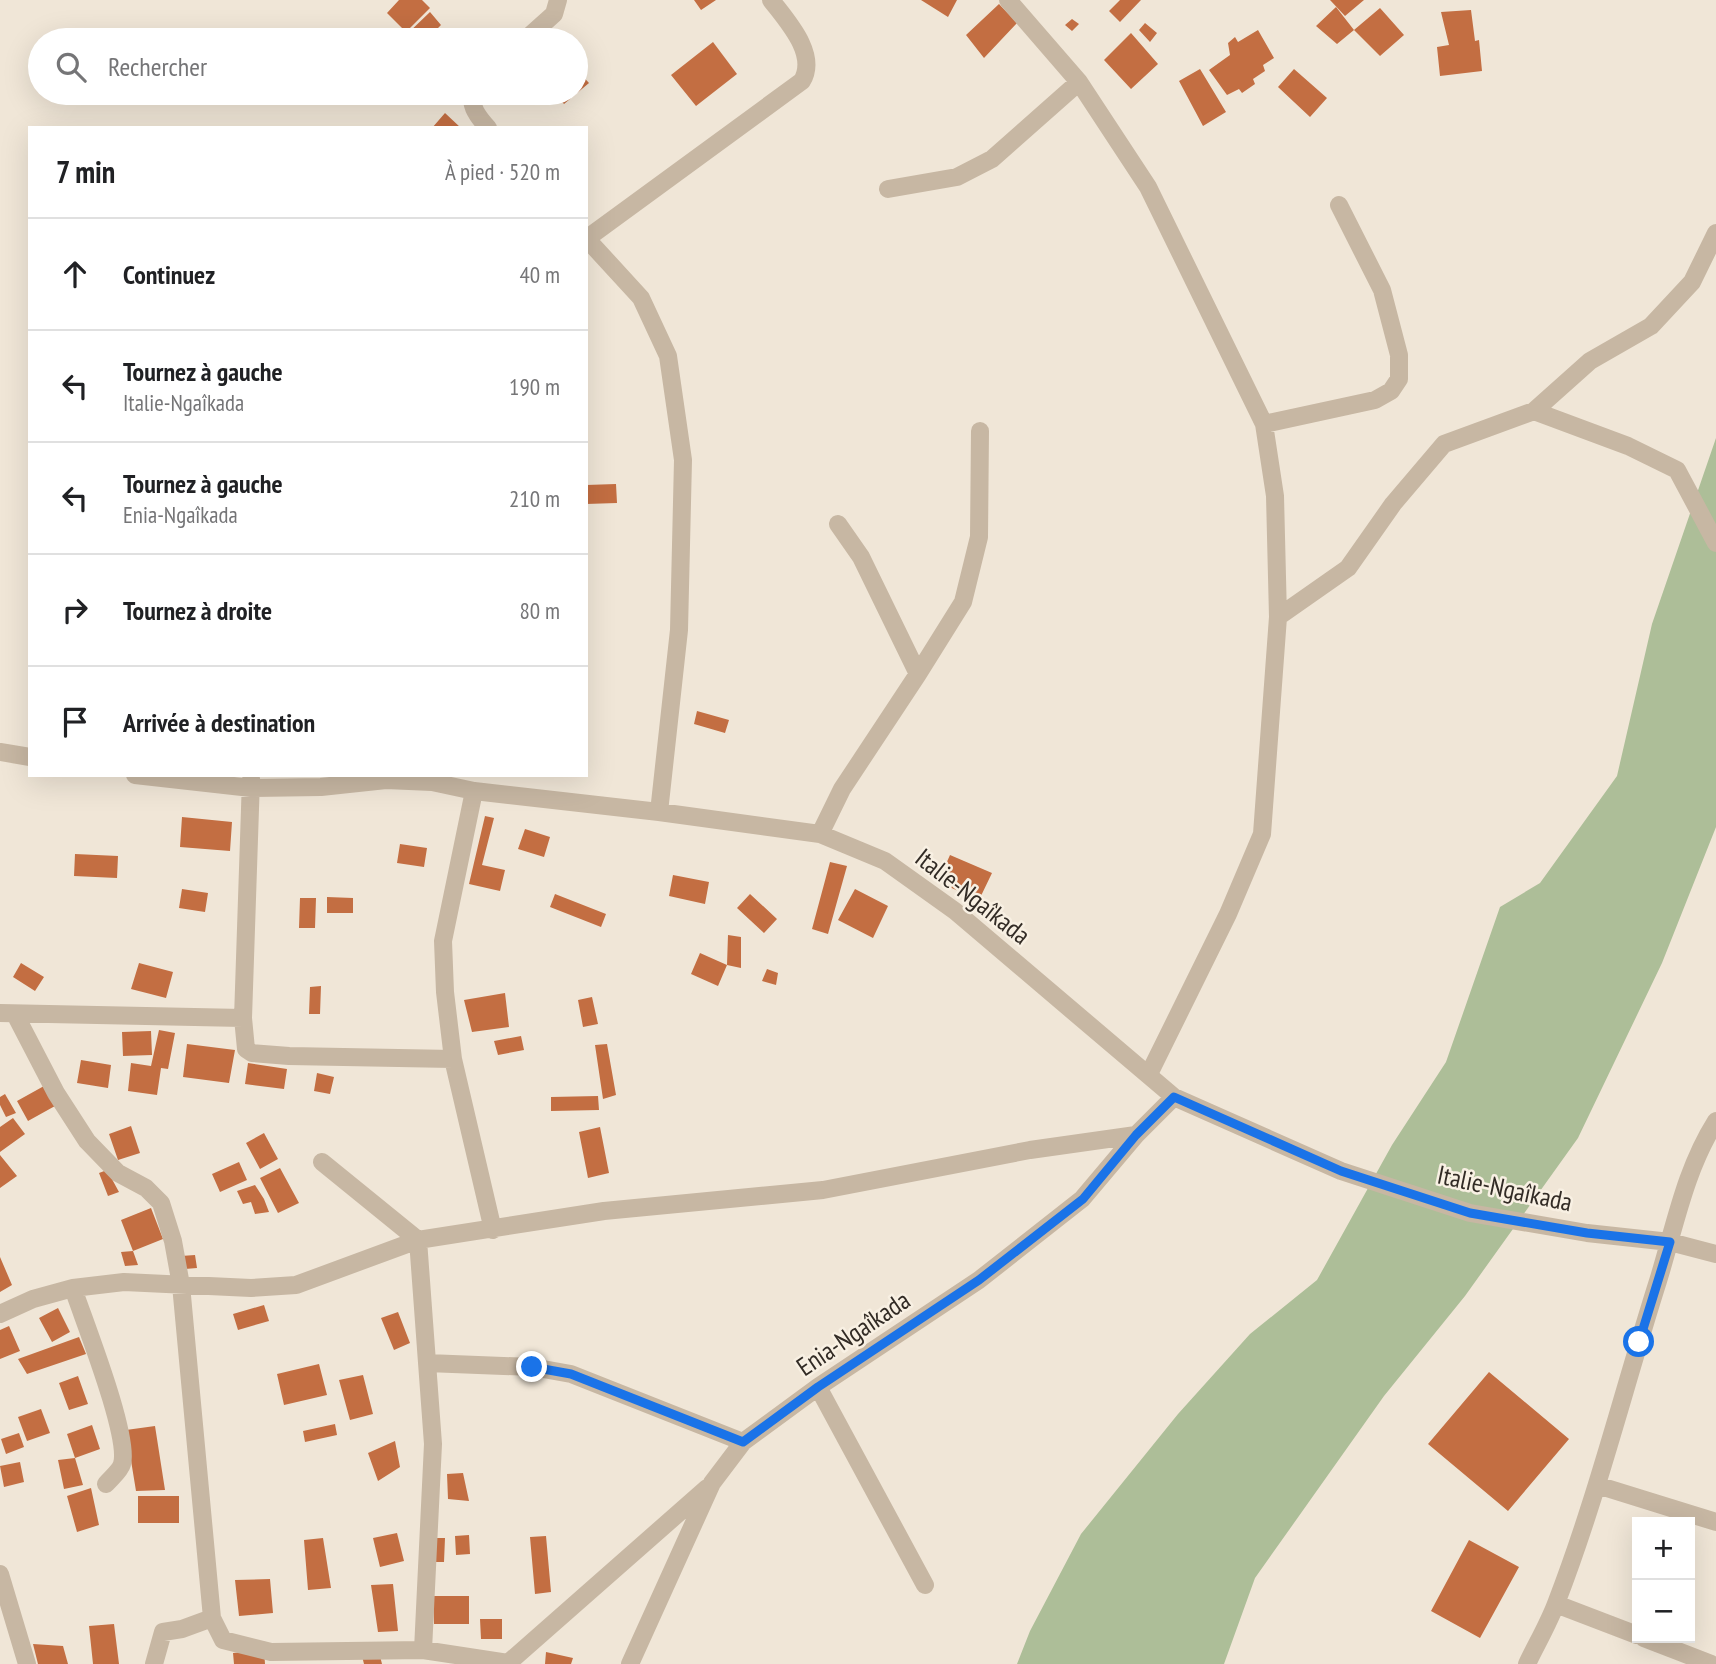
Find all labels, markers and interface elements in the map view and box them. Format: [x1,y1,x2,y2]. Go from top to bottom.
search box [28,28,588,105]
icon: search [52,48,90,86]
text: Rechercher [108,50,207,83]
text: 7 min [56,152,115,191]
text: À pied · 520 m [445,157,560,186]
icon: ahead [56,255,94,293]
text: Continuez [123,258,215,291]
text: 40 m [519,260,560,289]
text: Tournez à gauche [123,355,283,388]
icon: left [56,367,94,405]
text: 190 m [509,372,560,401]
text: Italie-Ngaîkada [123,388,244,417]
text: Tournez à gauche [123,467,283,500]
icon: left [56,479,94,517]
text: 210 m [509,484,560,513]
text: Enia-Ngaîkada [123,500,238,529]
icon: right [56,591,94,629]
text: Tournez à droite [123,594,272,627]
text: 80 m [519,596,560,625]
icon: arrive [56,703,94,741]
text: Arrivée à destination [123,706,315,739]
street label: Italie-Ngaîkada [909,841,1037,951]
street label: Italie-Ngaîkada [1435,1158,1575,1218]
street label: Enia-Ngaîkada [790,1283,916,1383]
route start [1623,1326,1654,1357]
route end [516,1351,547,1382]
map controls [1632,1517,1695,1643]
button: + [1632,1517,1695,1580]
button: − [1632,1580,1695,1643]

